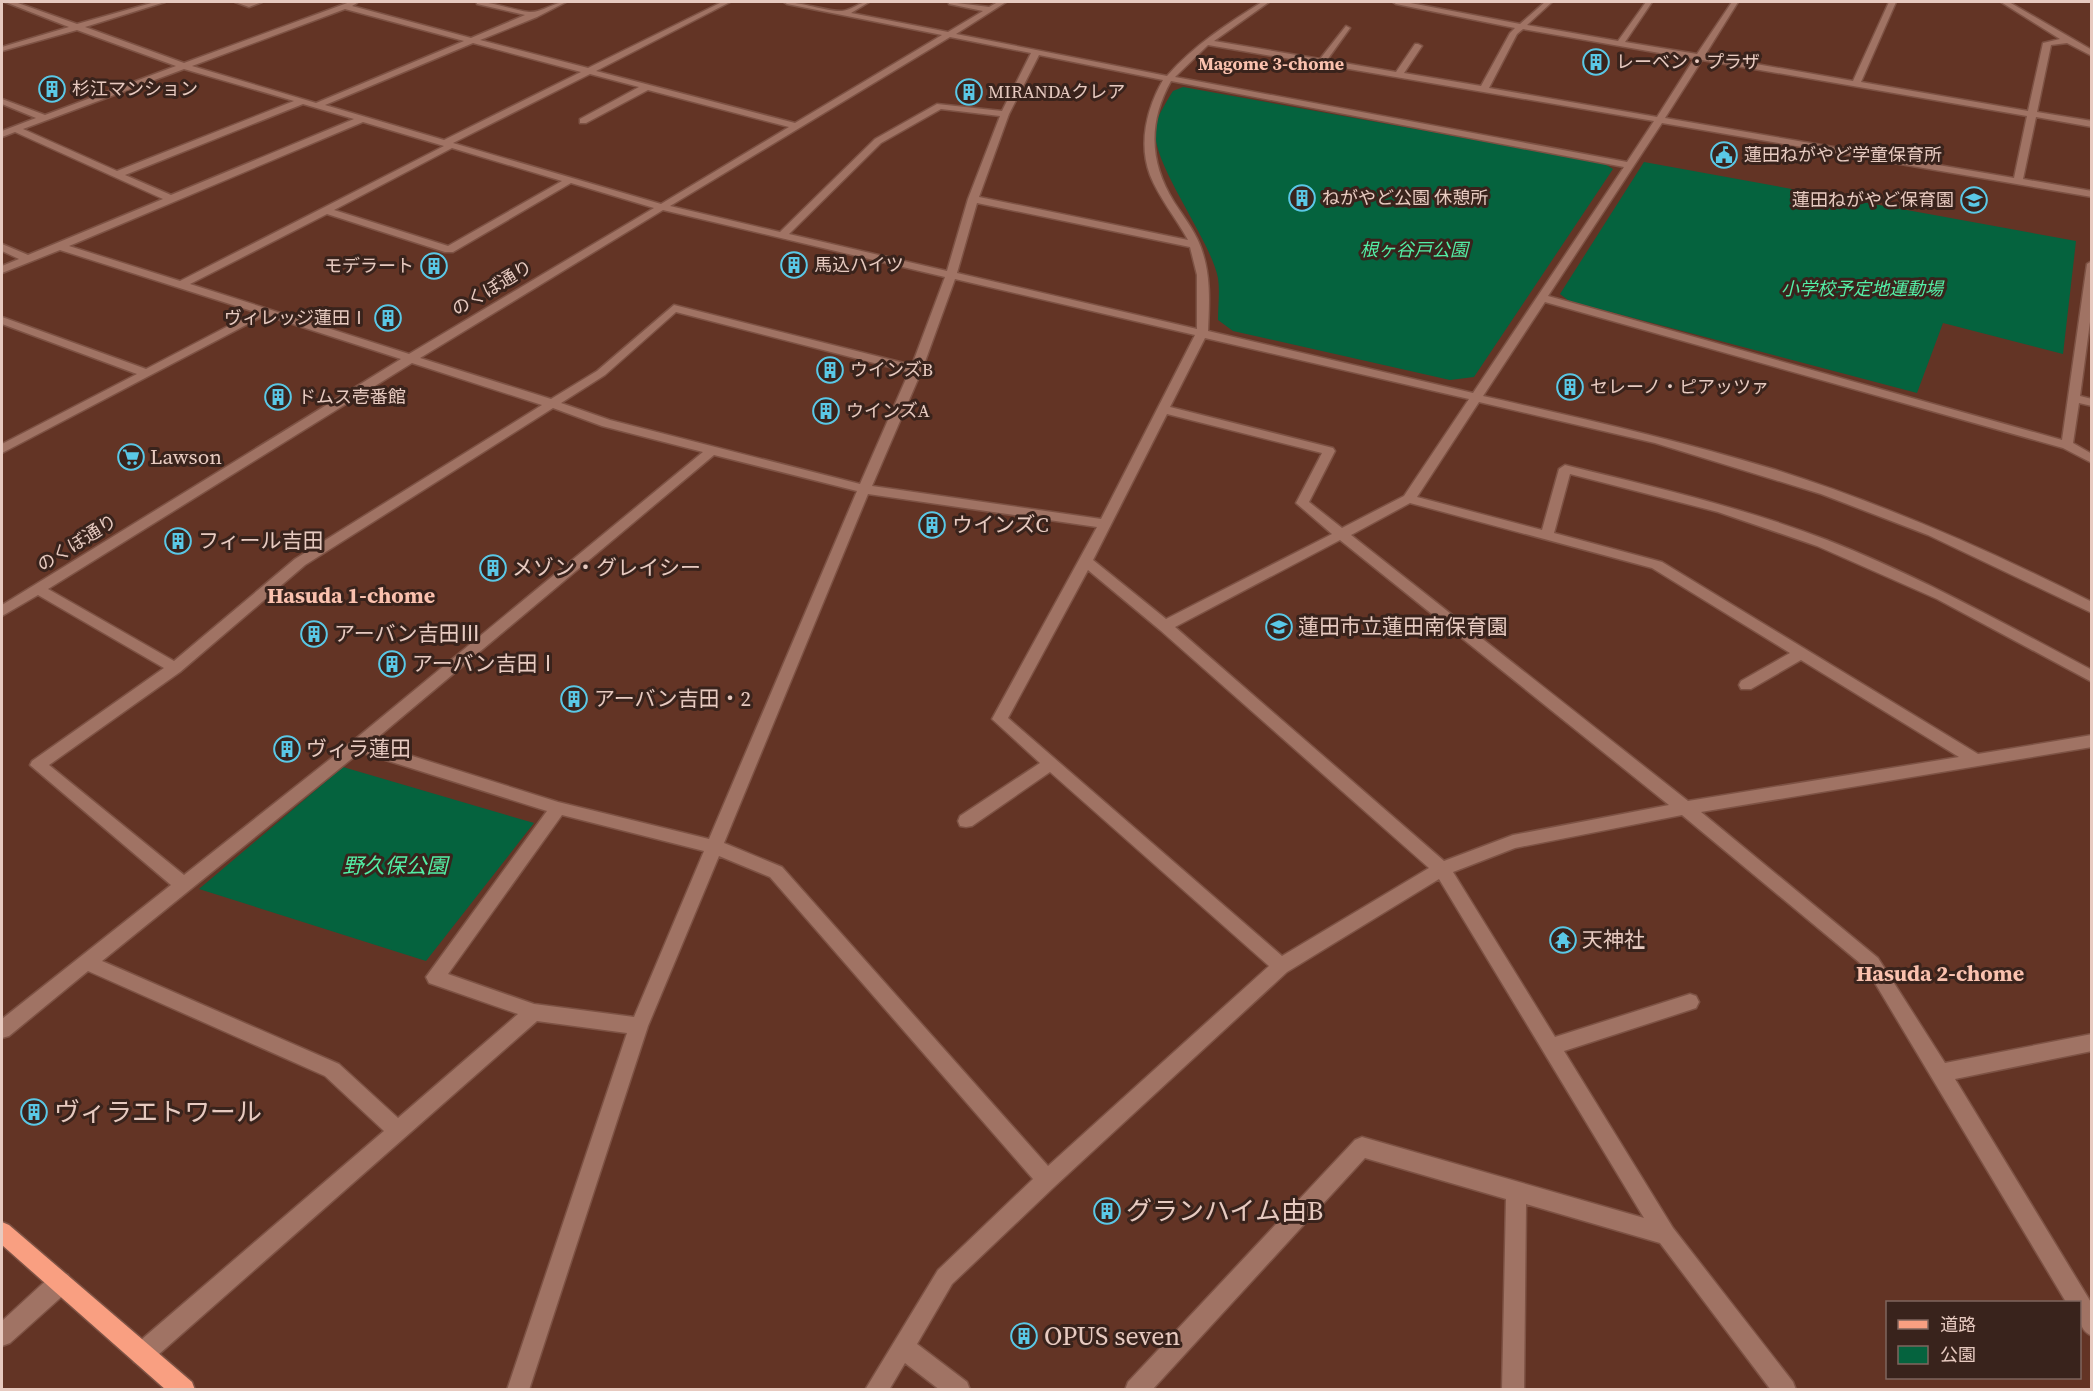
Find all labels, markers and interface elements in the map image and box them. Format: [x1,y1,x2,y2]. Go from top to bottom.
building icon: レーベン・プラザ [1581,47,1611,77]
place label: レーベン・プラザ [1616,49,1760,74]
district label: Magome 3-chome [1198,51,1344,76]
building icon: 杉江マンション [37,74,67,104]
place label: 杉江マンション [72,76,198,101]
building icon: MIRANDAクレア [954,77,984,107]
place label: MIRANDAクレア [988,79,1125,104]
public building icon: 蓮田ねがやど学童保育所 [1709,140,1739,170]
place label: 蓮田ねがやど学童保育所 [1744,142,1942,167]
building icon: ねがやど公園 休憩所 [1287,183,1317,213]
place label: ねがやど公園 休憩所 [1322,185,1488,210]
school or university icon: 蓮田ねがやど保育園 [1959,185,1989,215]
place label: 蓮田ねがやど保育園 [1792,187,1954,212]
park label: 根ヶ谷戸公園 [1360,237,1471,262]
building icon: 馬込ハイツ [779,250,809,280]
building icon: モデラート [419,251,449,281]
place label: 馬込ハイツ [814,252,904,277]
place label: モデラート [324,253,414,278]
street label: のくぼ通り [447,254,537,321]
park label: 小学校予定地運動場 [1781,276,1945,301]
building icon: ヴィレッジ蓮田Ⅰ [373,303,403,333]
place label: ヴィレッジ蓮田Ⅰ [224,305,368,330]
building icon: ウインズB [815,355,845,385]
place label: ウインズB [850,357,933,382]
building icon: セレーノ・ピアッツァ [1555,372,1585,402]
place label: セレーノ・ピアッツァ [1590,374,1769,399]
building icon: ドムス壱番館 [263,382,293,412]
place label: ドムス壱番館 [298,384,406,409]
building icon: ウインズA [811,396,841,426]
place label: ウインズA [846,398,930,423]
supermarket icon: Lawson [116,442,146,472]
place label: Lawson [150,442,222,471]
street label: のくぼ通り [32,508,122,577]
building icon: ウインズC [917,510,947,540]
place label: ウインズC [952,510,1049,539]
building icon: フィール吉田 [163,526,193,556]
place label: フィール吉田 [198,526,324,555]
building icon: メゾン・グレイシー [478,553,508,583]
place label: メゾン・グレイシー [512,553,701,582]
district label: Hasuda 1-chome [267,580,435,610]
school or university icon: 蓮田市立蓮田南保育園 [1264,612,1294,642]
place label: 蓮田市立蓮田南保育園 [1298,612,1508,641]
building icon: アーバン吉田Ⅲ [299,619,329,649]
place label: アーバン吉田Ⅲ [334,619,481,648]
building icon: アーバン吉田Ⅰ [377,649,407,679]
place label: アーバン吉田Ⅰ [412,649,559,678]
building icon: アーバン吉田・2 [559,684,589,714]
place label: アーバン吉田・2 [594,684,751,713]
building icon: ヴィラ蓮田 [272,734,302,764]
place label: ヴィラ蓮田 [306,734,411,763]
park label: 野久保公園 [343,851,450,880]
temple icon: 天神社 [1548,925,1578,955]
place label: 天神社 [1582,925,1645,954]
district label: Hasuda 2-chome [1856,958,2024,988]
place label: ヴィラエトワール [54,1094,262,1130]
building icon: ヴィラエトワール [19,1097,49,1127]
place label: グランハイム由B [1126,1193,1323,1229]
building icon: グランハイム由B [1092,1196,1122,1226]
legend [1886,1301,2081,1379]
text: 道路 [1940,1312,1976,1337]
place label: OPUS seven [1044,1318,1180,1354]
building icon: OPUS seven [1009,1321,1039,1351]
text: 公園 [1940,1342,1976,1367]

